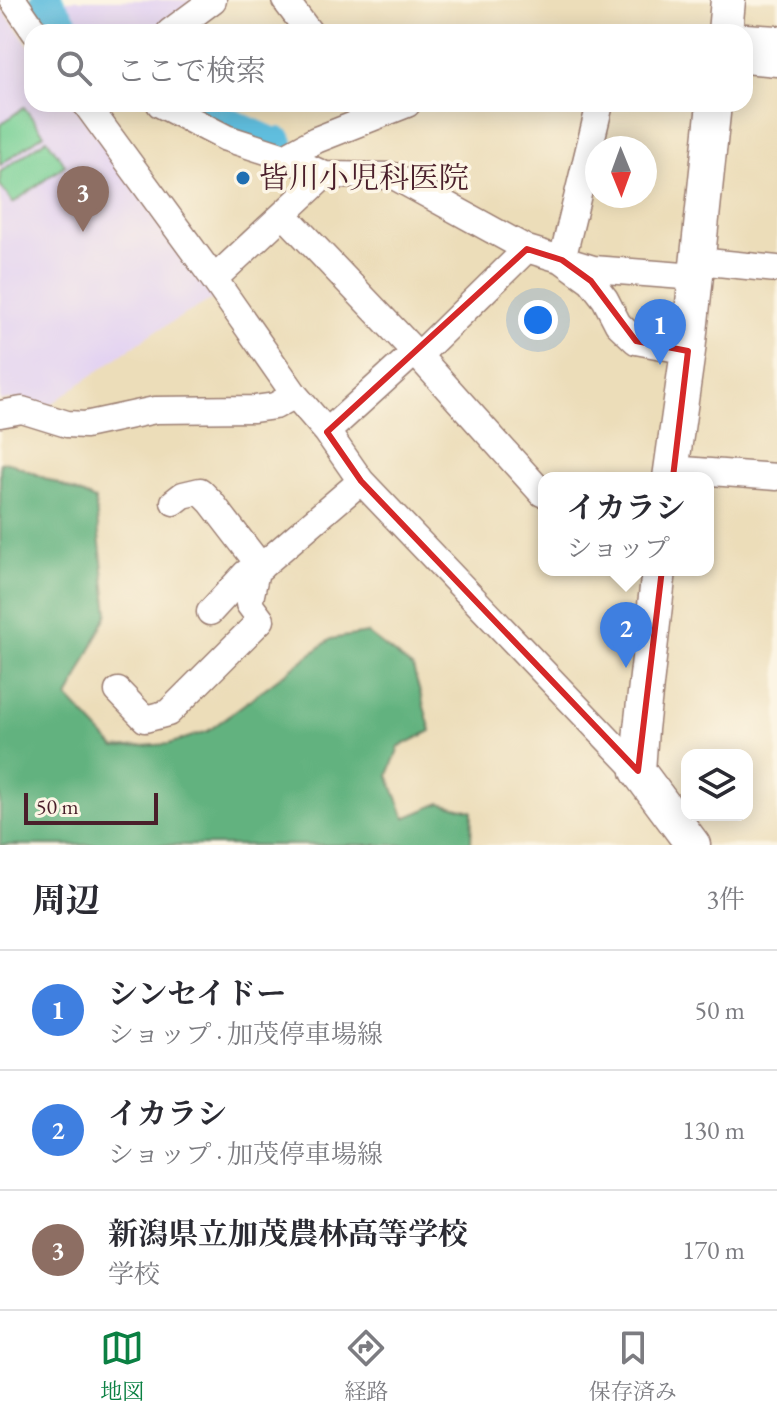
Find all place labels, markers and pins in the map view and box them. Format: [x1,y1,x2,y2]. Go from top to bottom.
place label: 皆川小児科医院 [259,158,469,197]
pin: 3 [57,166,109,232]
marker: 皆川小児科医院 [234,169,252,187]
pin: 1 [634,299,686,365]
pin: 2 [600,602,652,668]

